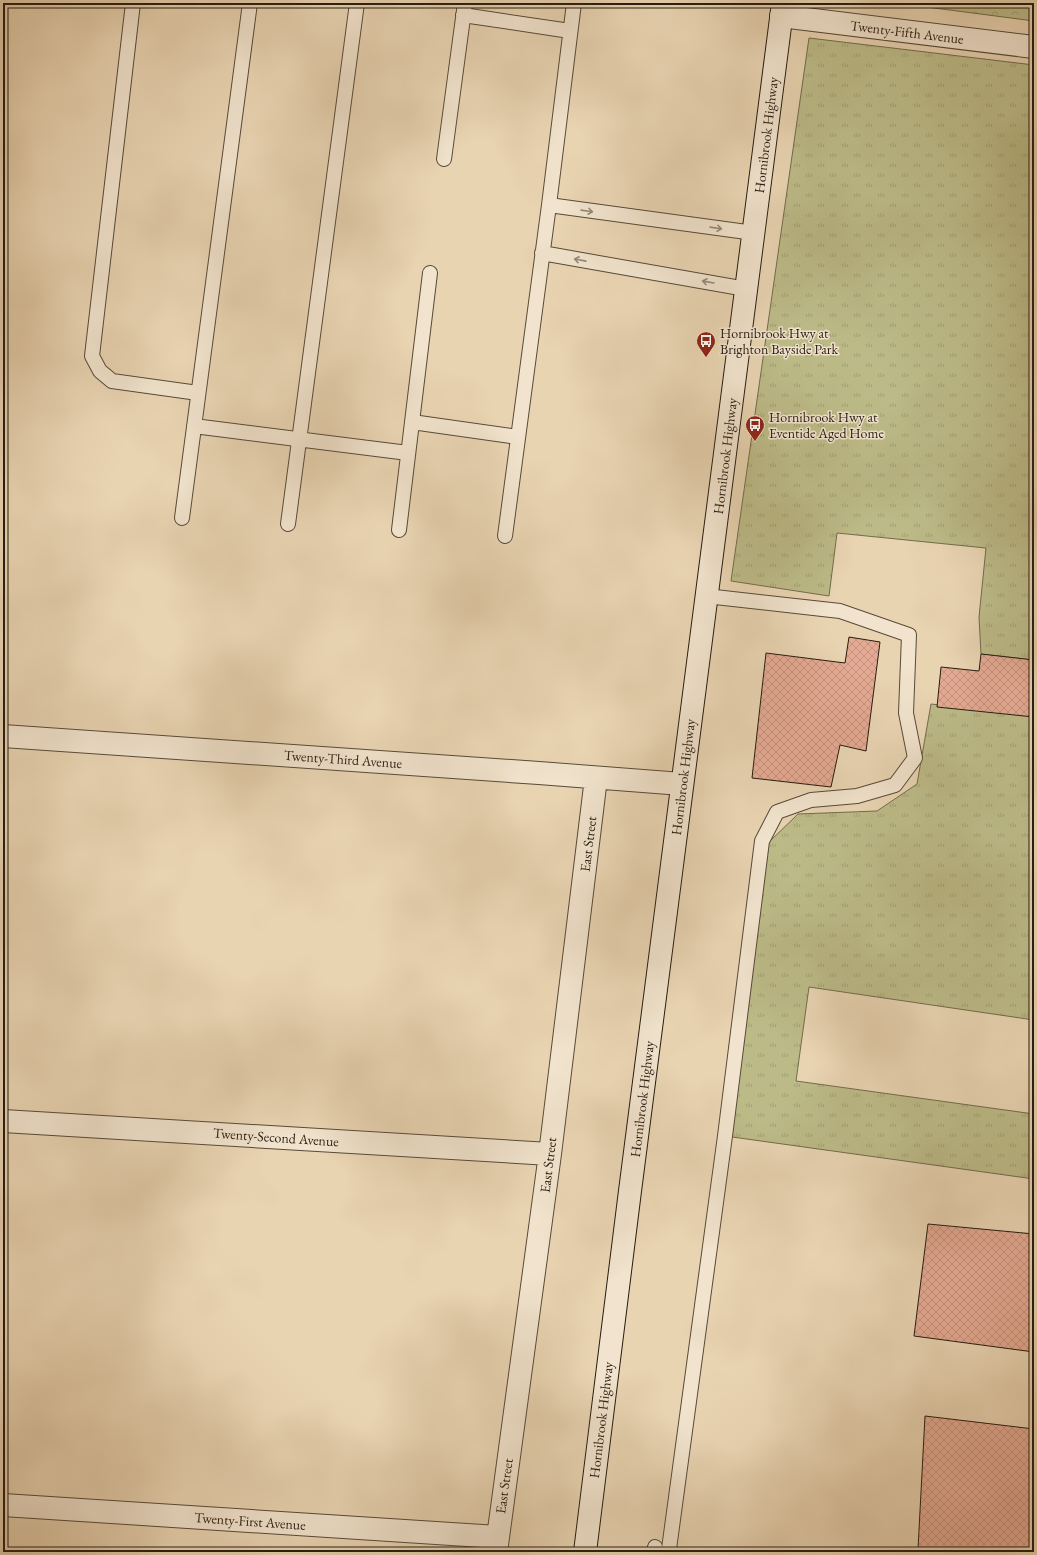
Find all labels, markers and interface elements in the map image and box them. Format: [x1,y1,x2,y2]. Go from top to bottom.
street label: Twenty-Fifth Avenue [849,16,965,48]
street label: Hornibrook Highway [750,75,782,194]
one-way arrow [580,207,593,214]
one-way arrow [709,224,722,232]
one-way arrow [574,256,587,264]
one-way arrow [702,278,715,286]
place label: Hornibrook Hwy at Brighton Bayside Park [720,324,839,358]
bus stop icon: Hornibrook Hwy at Brighton Bayside Park [695,330,717,358]
street label: Hornibrook Highway [709,396,741,515]
place label: Hornibrook Hwy at Eventide Aged Home [769,408,884,442]
bus stop icon: Hornibrook Hwy at Eventide Aged Home [744,414,766,442]
street label: Hornibrook Highway [667,717,699,836]
street label: Twenty-Third Avenue [283,746,403,772]
street label: East Street [576,815,600,873]
street label: Hornibrook Highway [626,1039,658,1158]
street label: Twenty-Second Avenue [212,1124,340,1150]
street label: East Street [536,1136,560,1194]
street label: Hornibrook Highway [585,1360,617,1479]
street label: East Street [491,1457,517,1515]
street label: Twenty-First Avenue [194,1508,307,1534]

